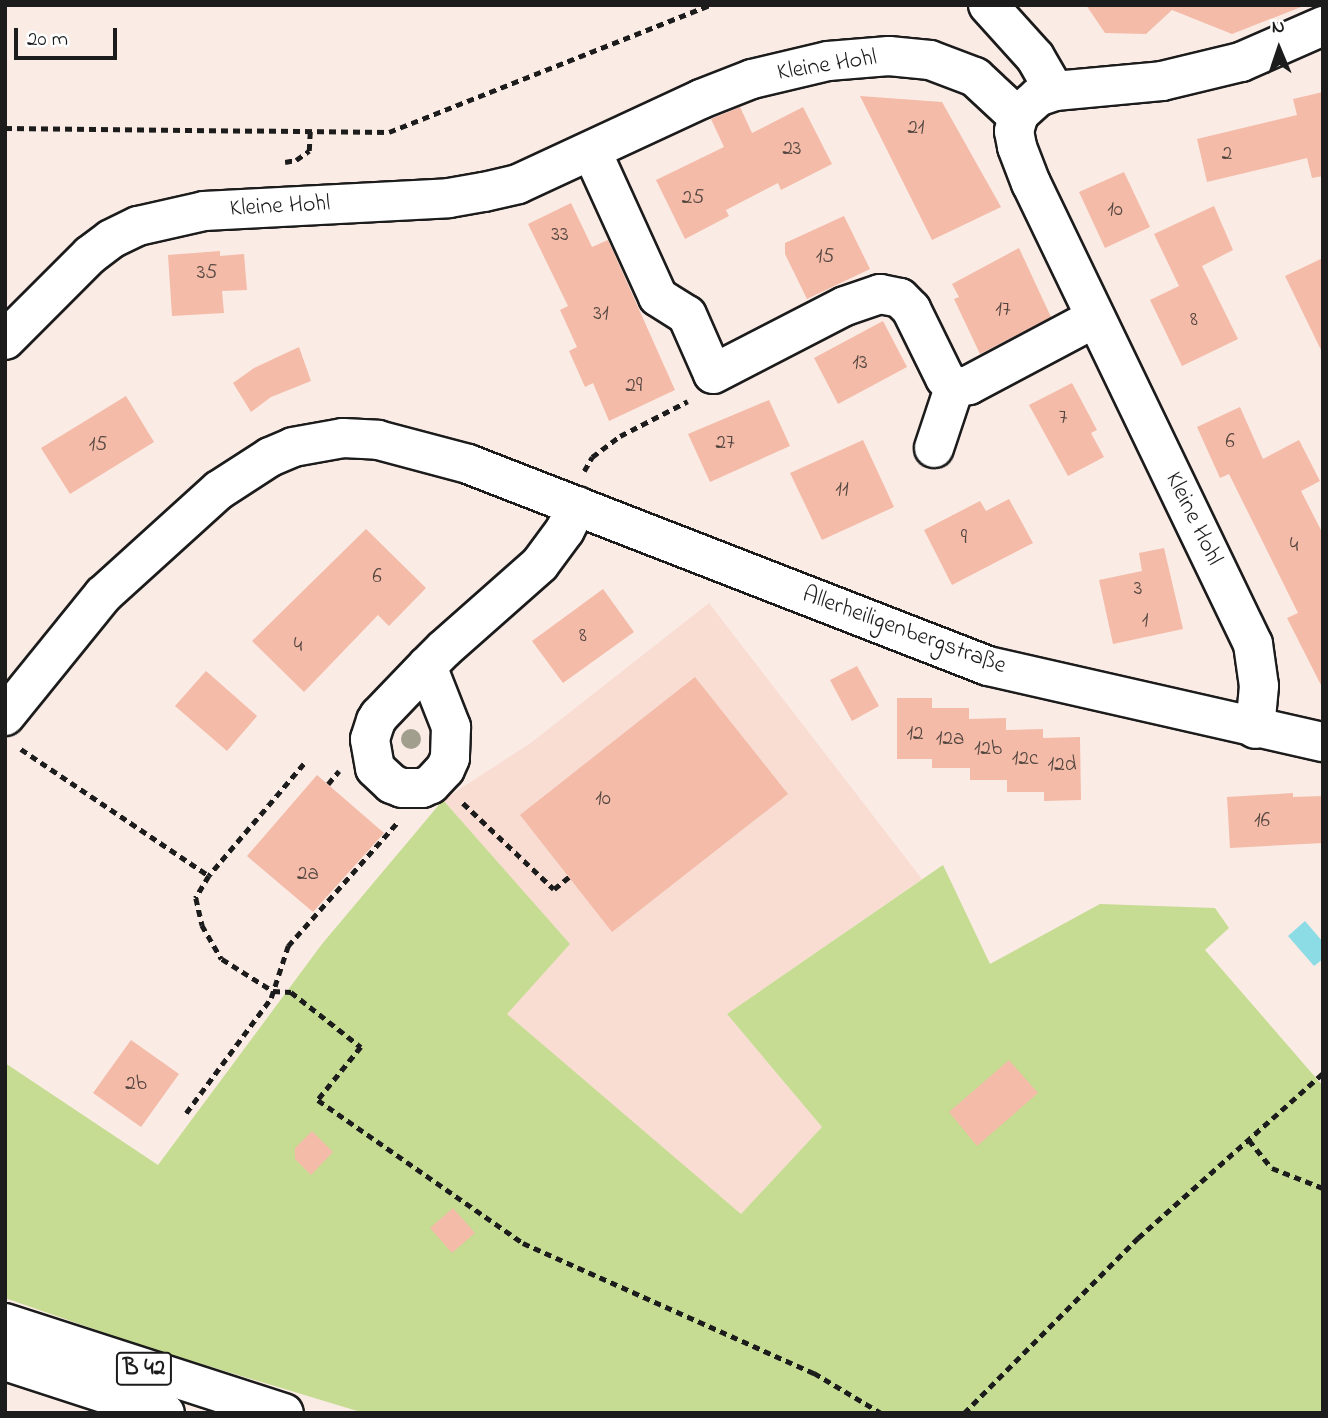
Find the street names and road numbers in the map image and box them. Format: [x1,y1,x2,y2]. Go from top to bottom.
street label: Kleine Hohl [775,44,879,88]
street label: Kleine Hohl [229,190,331,224]
street label: Kleine Hohl [1158,468,1228,570]
street label: Allerheiligenbergstraße [798,581,1010,681]
road number: B 42 [114,1350,174,1388]

